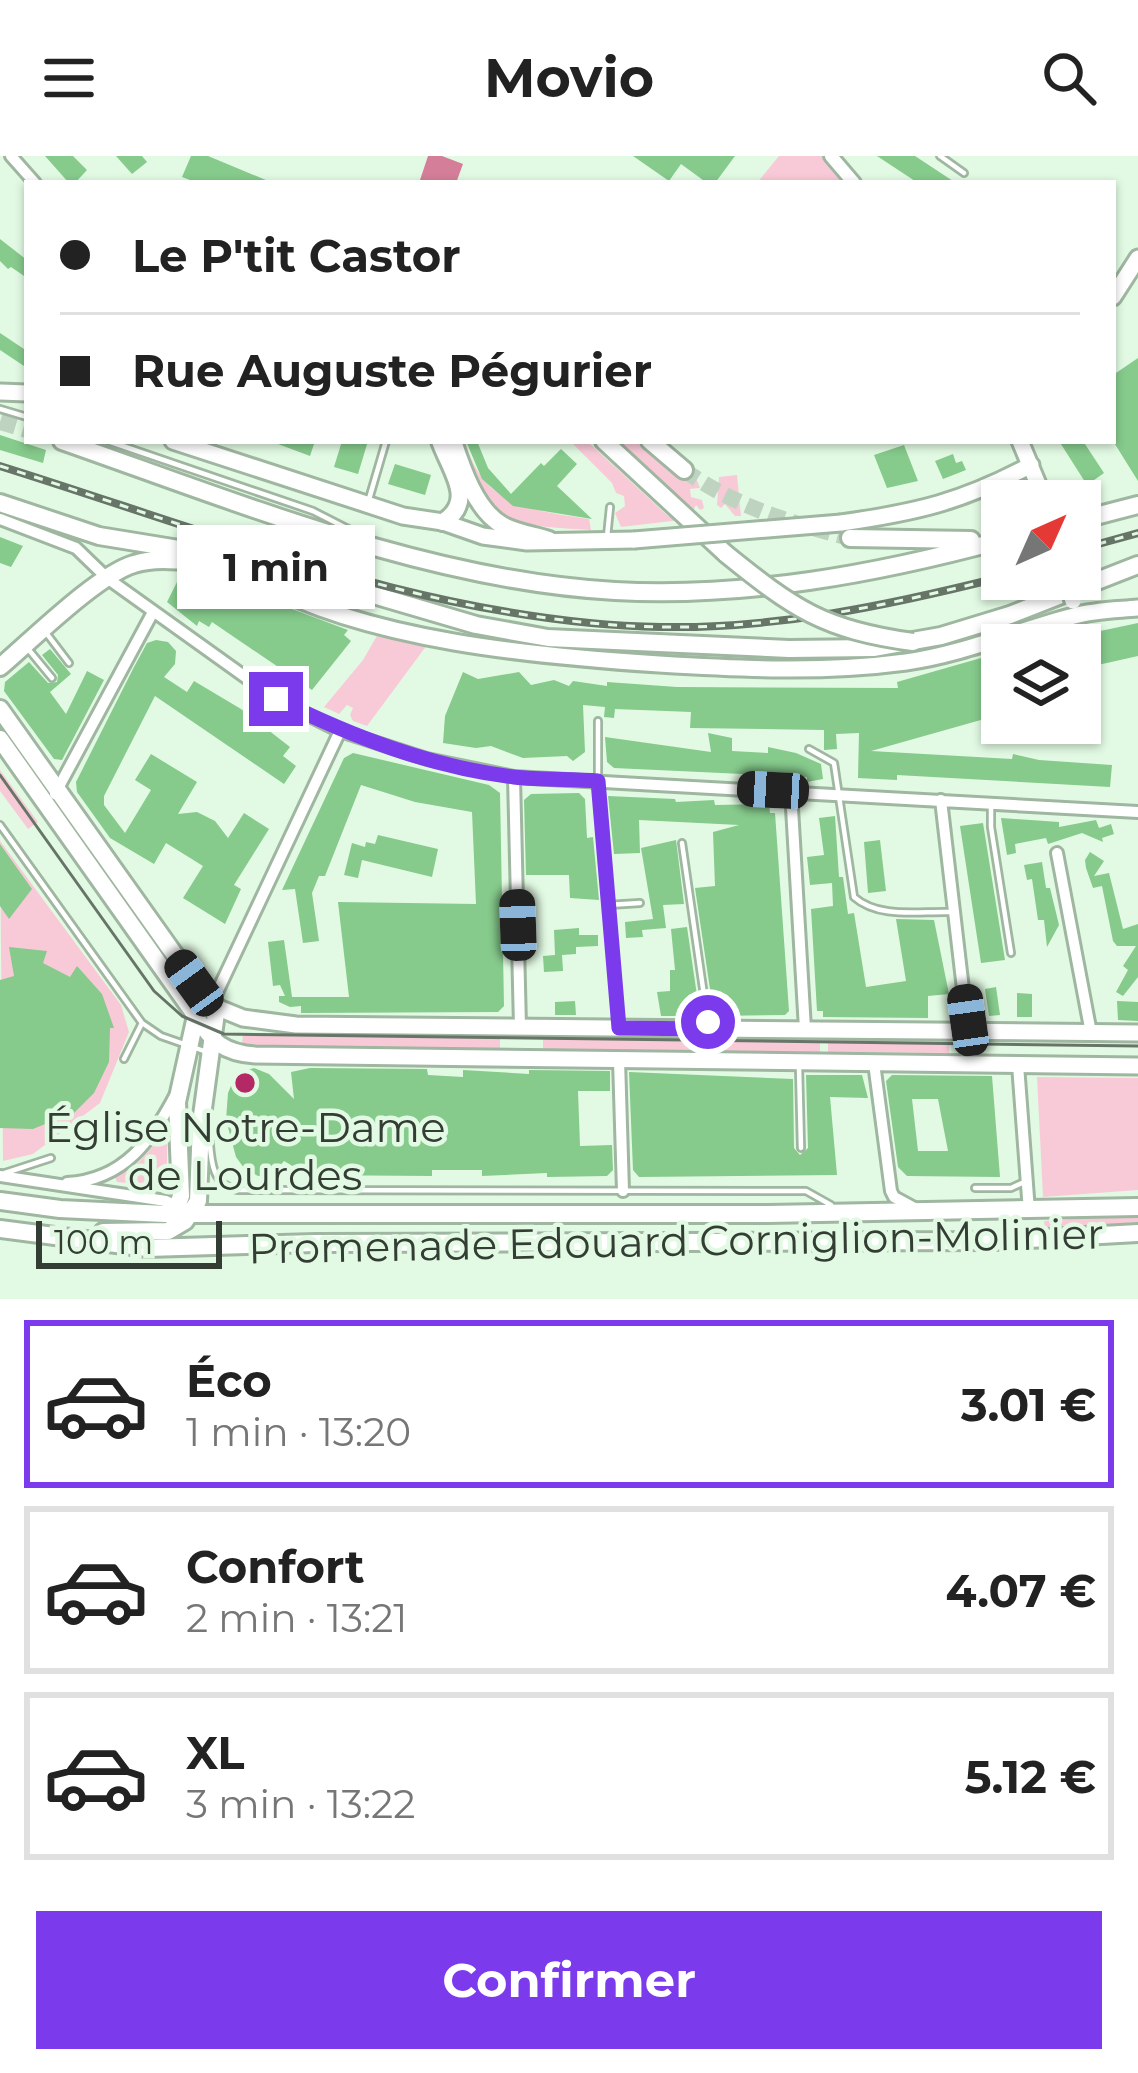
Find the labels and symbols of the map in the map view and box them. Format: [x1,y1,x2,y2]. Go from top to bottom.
north arrow [981,480,1101,600]
callout: 1 min [177,525,375,609]
route end [249,672,303,726]
car [736,770,810,810]
car [499,888,537,962]
car [158,943,230,1023]
car [945,982,991,1058]
route start [681,995,735,1049]
marker: Église Notre-Dame de Lourdes [232,1070,258,1096]
place label: Église Notre-Dame de Lourdes [44,1101,446,1201]
street label: Promenade Edouard Corniglion-Molinier [248,1208,1104,1274]
scale bar [36,1215,222,1268]

